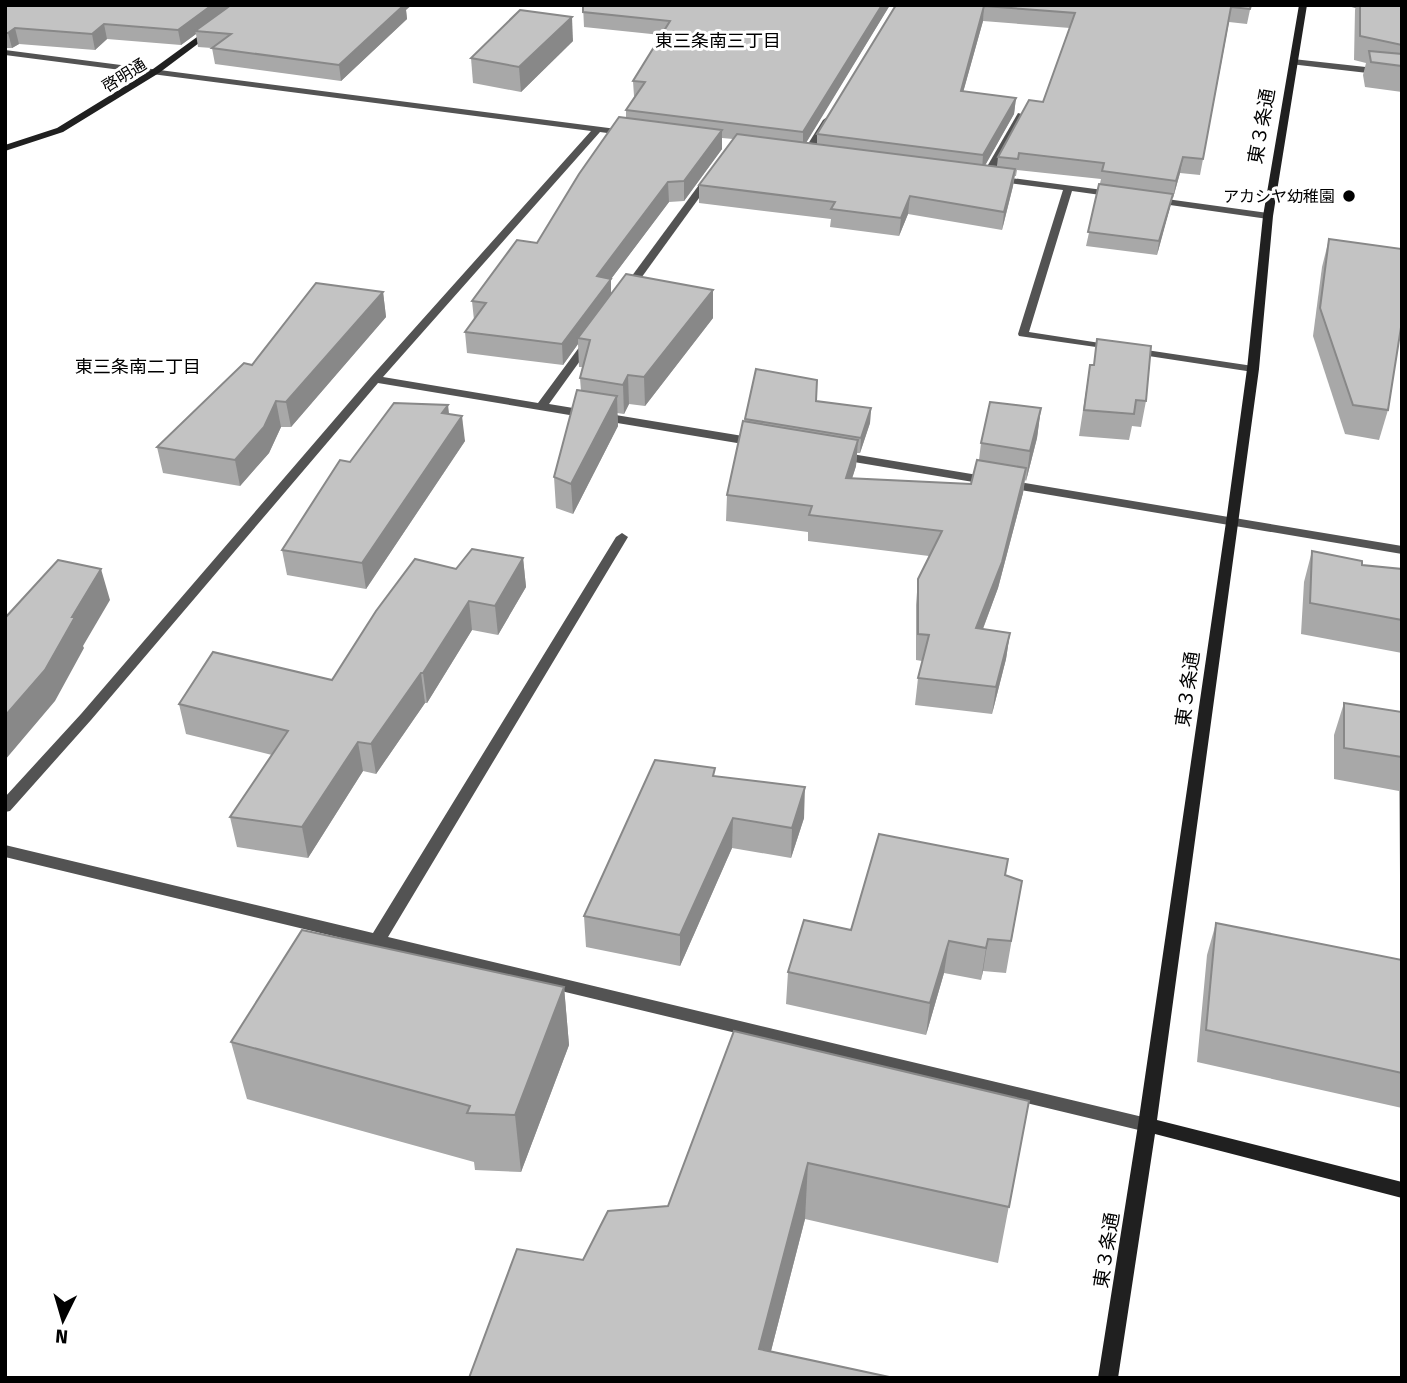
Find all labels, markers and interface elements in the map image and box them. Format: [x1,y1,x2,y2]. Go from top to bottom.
district label: 東三条南三丁目 [655,30,781,52]
street label: 啓明通 [99,55,150,96]
street label: 東３条通 [1244,87,1279,166]
place label: アカシヤ幼稚園 [1223,187,1335,206]
marker: アカシヤ幼稚園 [1341,188,1357,204]
district label: 東三条南二丁目 [75,356,201,378]
street label: 東３条通 [1171,650,1204,728]
street label: 東３条通 [1089,1211,1124,1289]
north arrow [28,1285,98,1355]
text: N [54,1324,69,1348]

